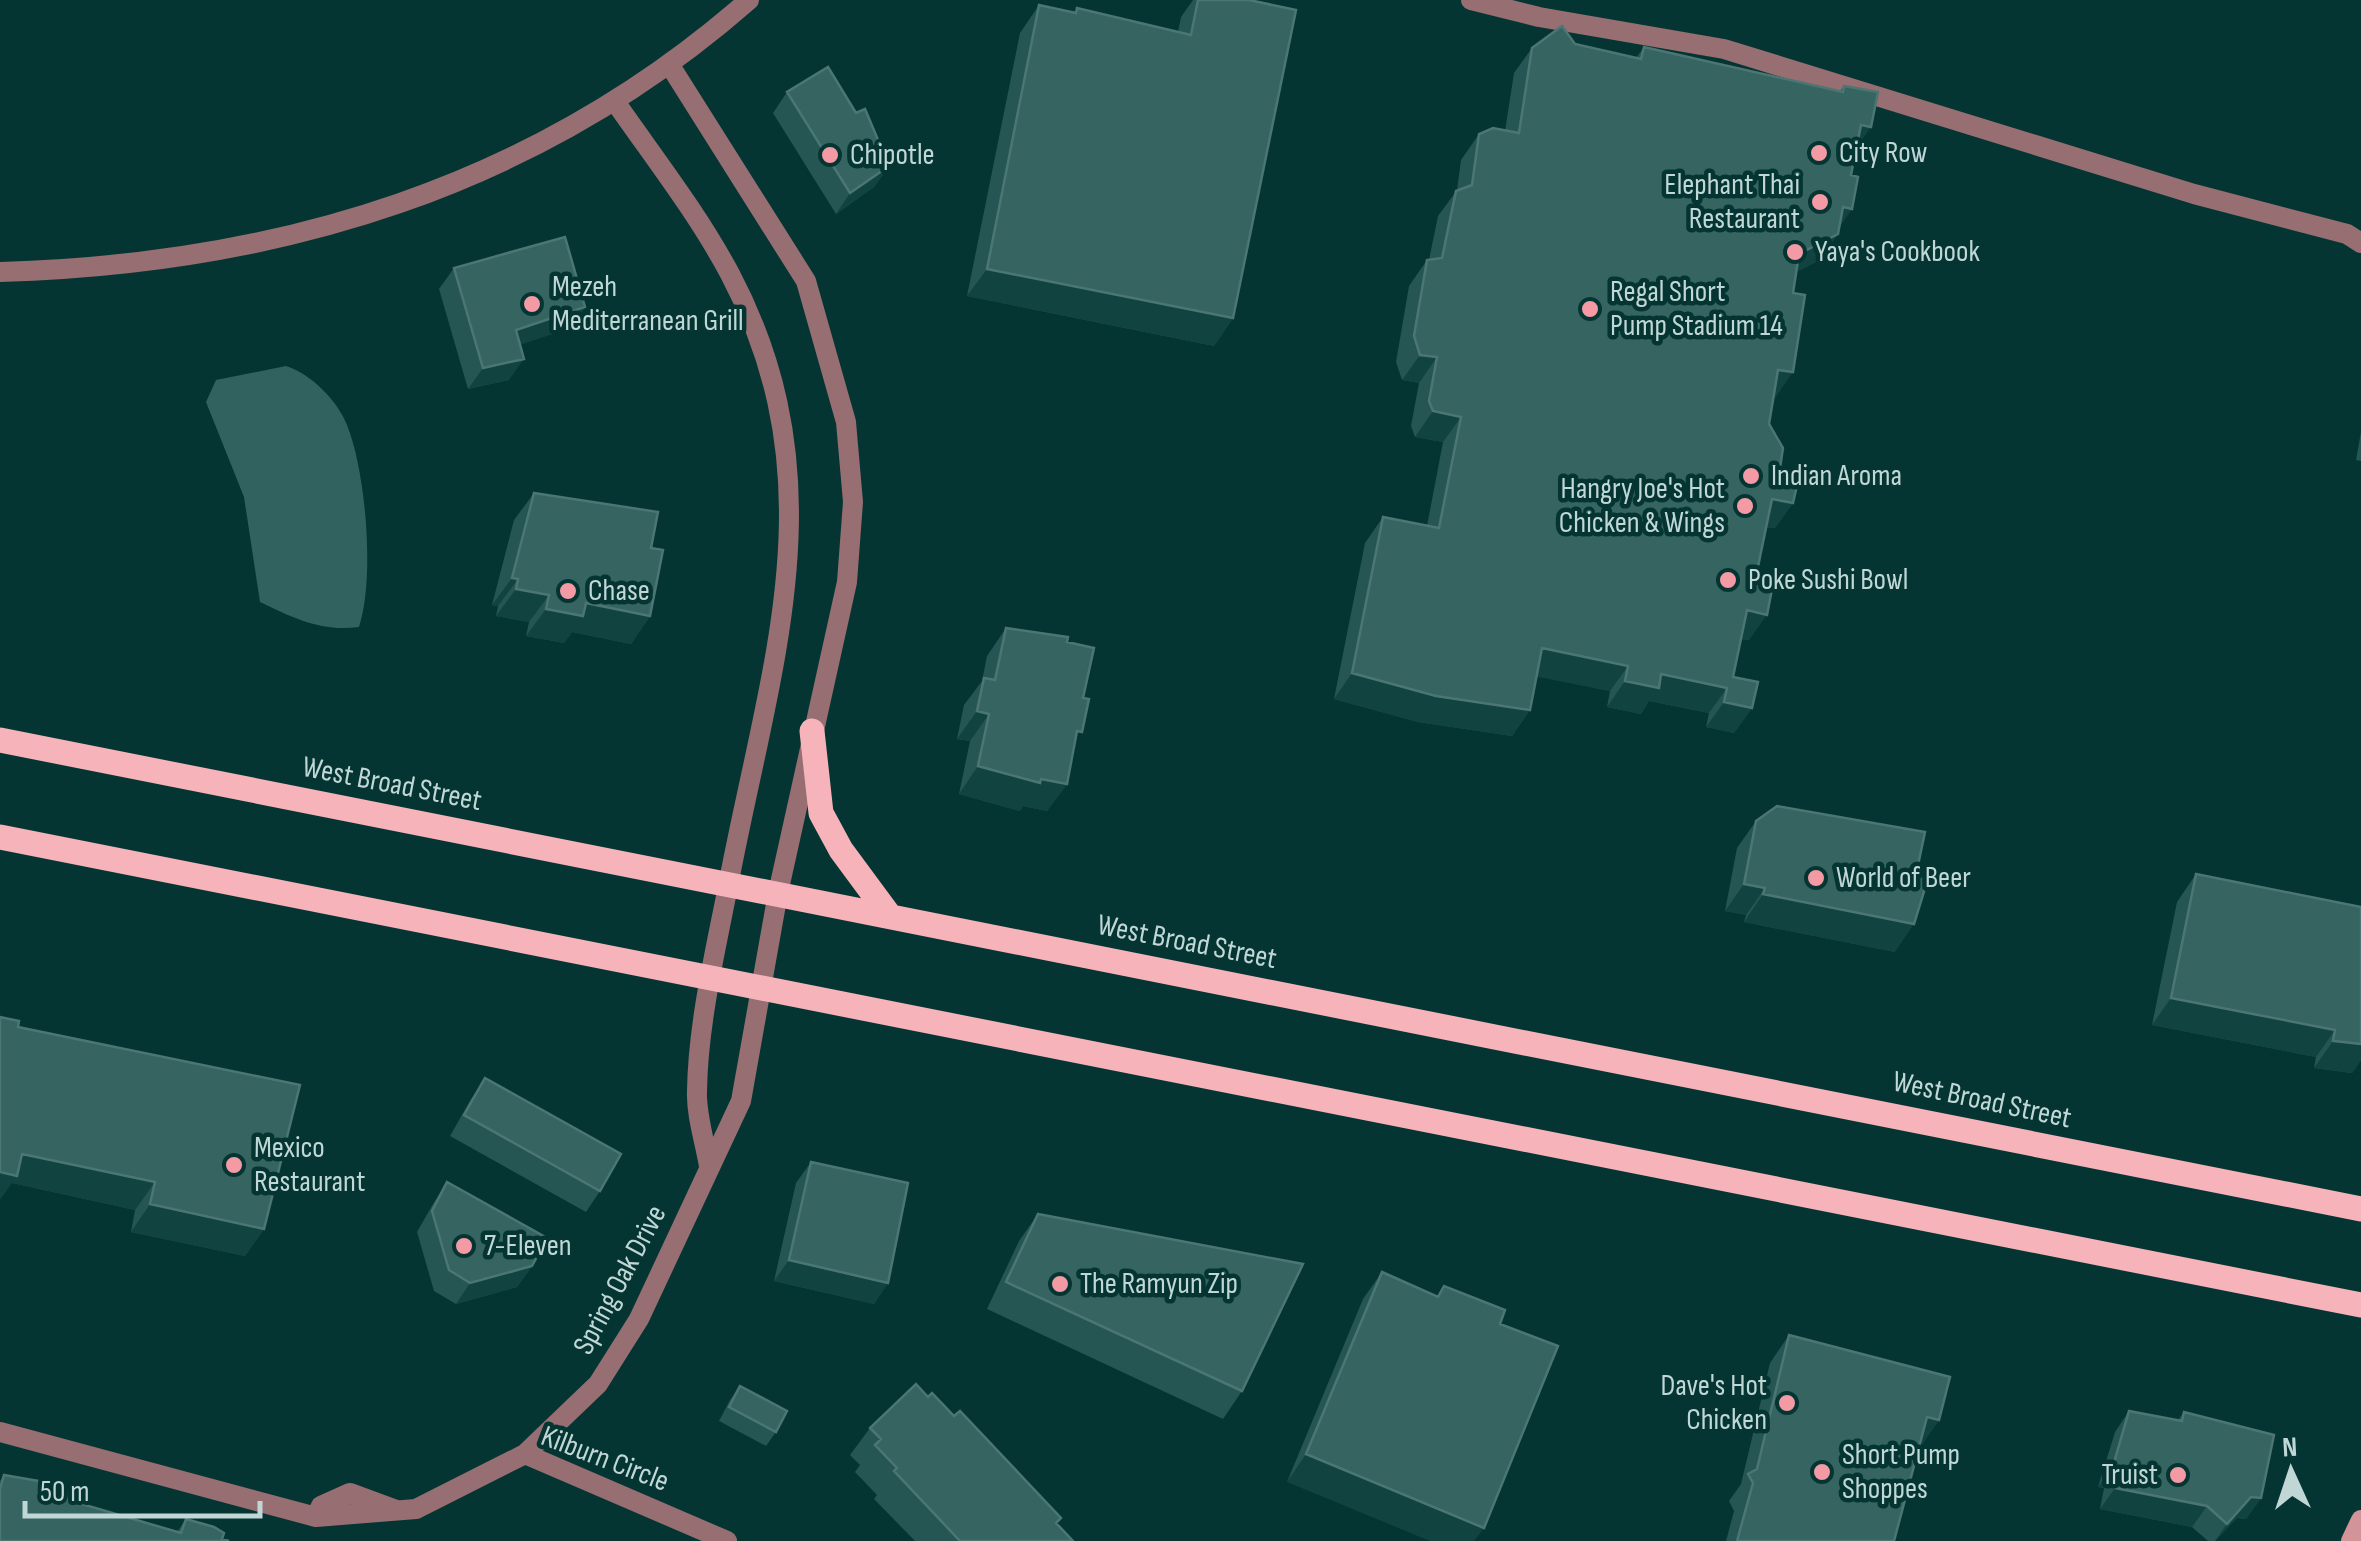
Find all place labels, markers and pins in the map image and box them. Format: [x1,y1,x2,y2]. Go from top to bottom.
place label: City Row [1839,135,1928,171]
place label: Chipotle [850,137,935,173]
marker: City Row [1808,142,1830,164]
marker: Chipotle [819,144,841,166]
place label: Elephant Thai Restaurant [1664,167,1800,237]
marker: Elephant Thai Restaurant [1809,191,1831,213]
place label: Yaya's Cookbook [1815,234,1980,270]
marker: Yaya's Cookbook [1784,241,1806,263]
place label: Mezeh Mediterranean Grill [552,269,744,339]
place label: Regal Short Pump Stadium 14 [1610,274,1783,344]
marker: Mezeh Mediterranean Grill [521,293,543,315]
marker: Regal Short Pump Stadium 14 [1579,298,1601,320]
place label: Indian Aroma [1771,458,1902,494]
marker: Indian Aroma [1740,465,1762,487]
place label: Hangry Joe's Hot Chicken & Wings [1559,471,1725,541]
marker: Hangry Joe's Hot Chicken & Wings [1734,495,1756,517]
place label: Poke Sushi Bowl [1748,562,1908,598]
marker: Poke Sushi Bowl [1717,569,1739,591]
place label: Chase [588,573,650,609]
marker: Chase [557,580,579,602]
place label: World of Beer [1836,860,1971,896]
marker: World of Beer [1805,867,1827,889]
place label: Mexico Restaurant [254,1130,365,1200]
marker: Mexico Restaurant [223,1154,245,1176]
place label: 7-Eleven [484,1228,572,1264]
marker: 7-Eleven [453,1235,475,1257]
place label: The Ramyun Zip [1080,1266,1238,1302]
marker: The Ramyun Zip [1049,1273,1071,1295]
place label: Dave's Hot Chicken [1661,1368,1767,1438]
marker: Dave's Hot Chicken [1776,1392,1798,1414]
place label: Short Pump Shoppes [1842,1437,1960,1507]
place label: Truist [2101,1457,2158,1493]
marker: Short Pump Shoppes [1811,1461,1833,1483]
marker: Truist [2167,1464,2189,1486]

